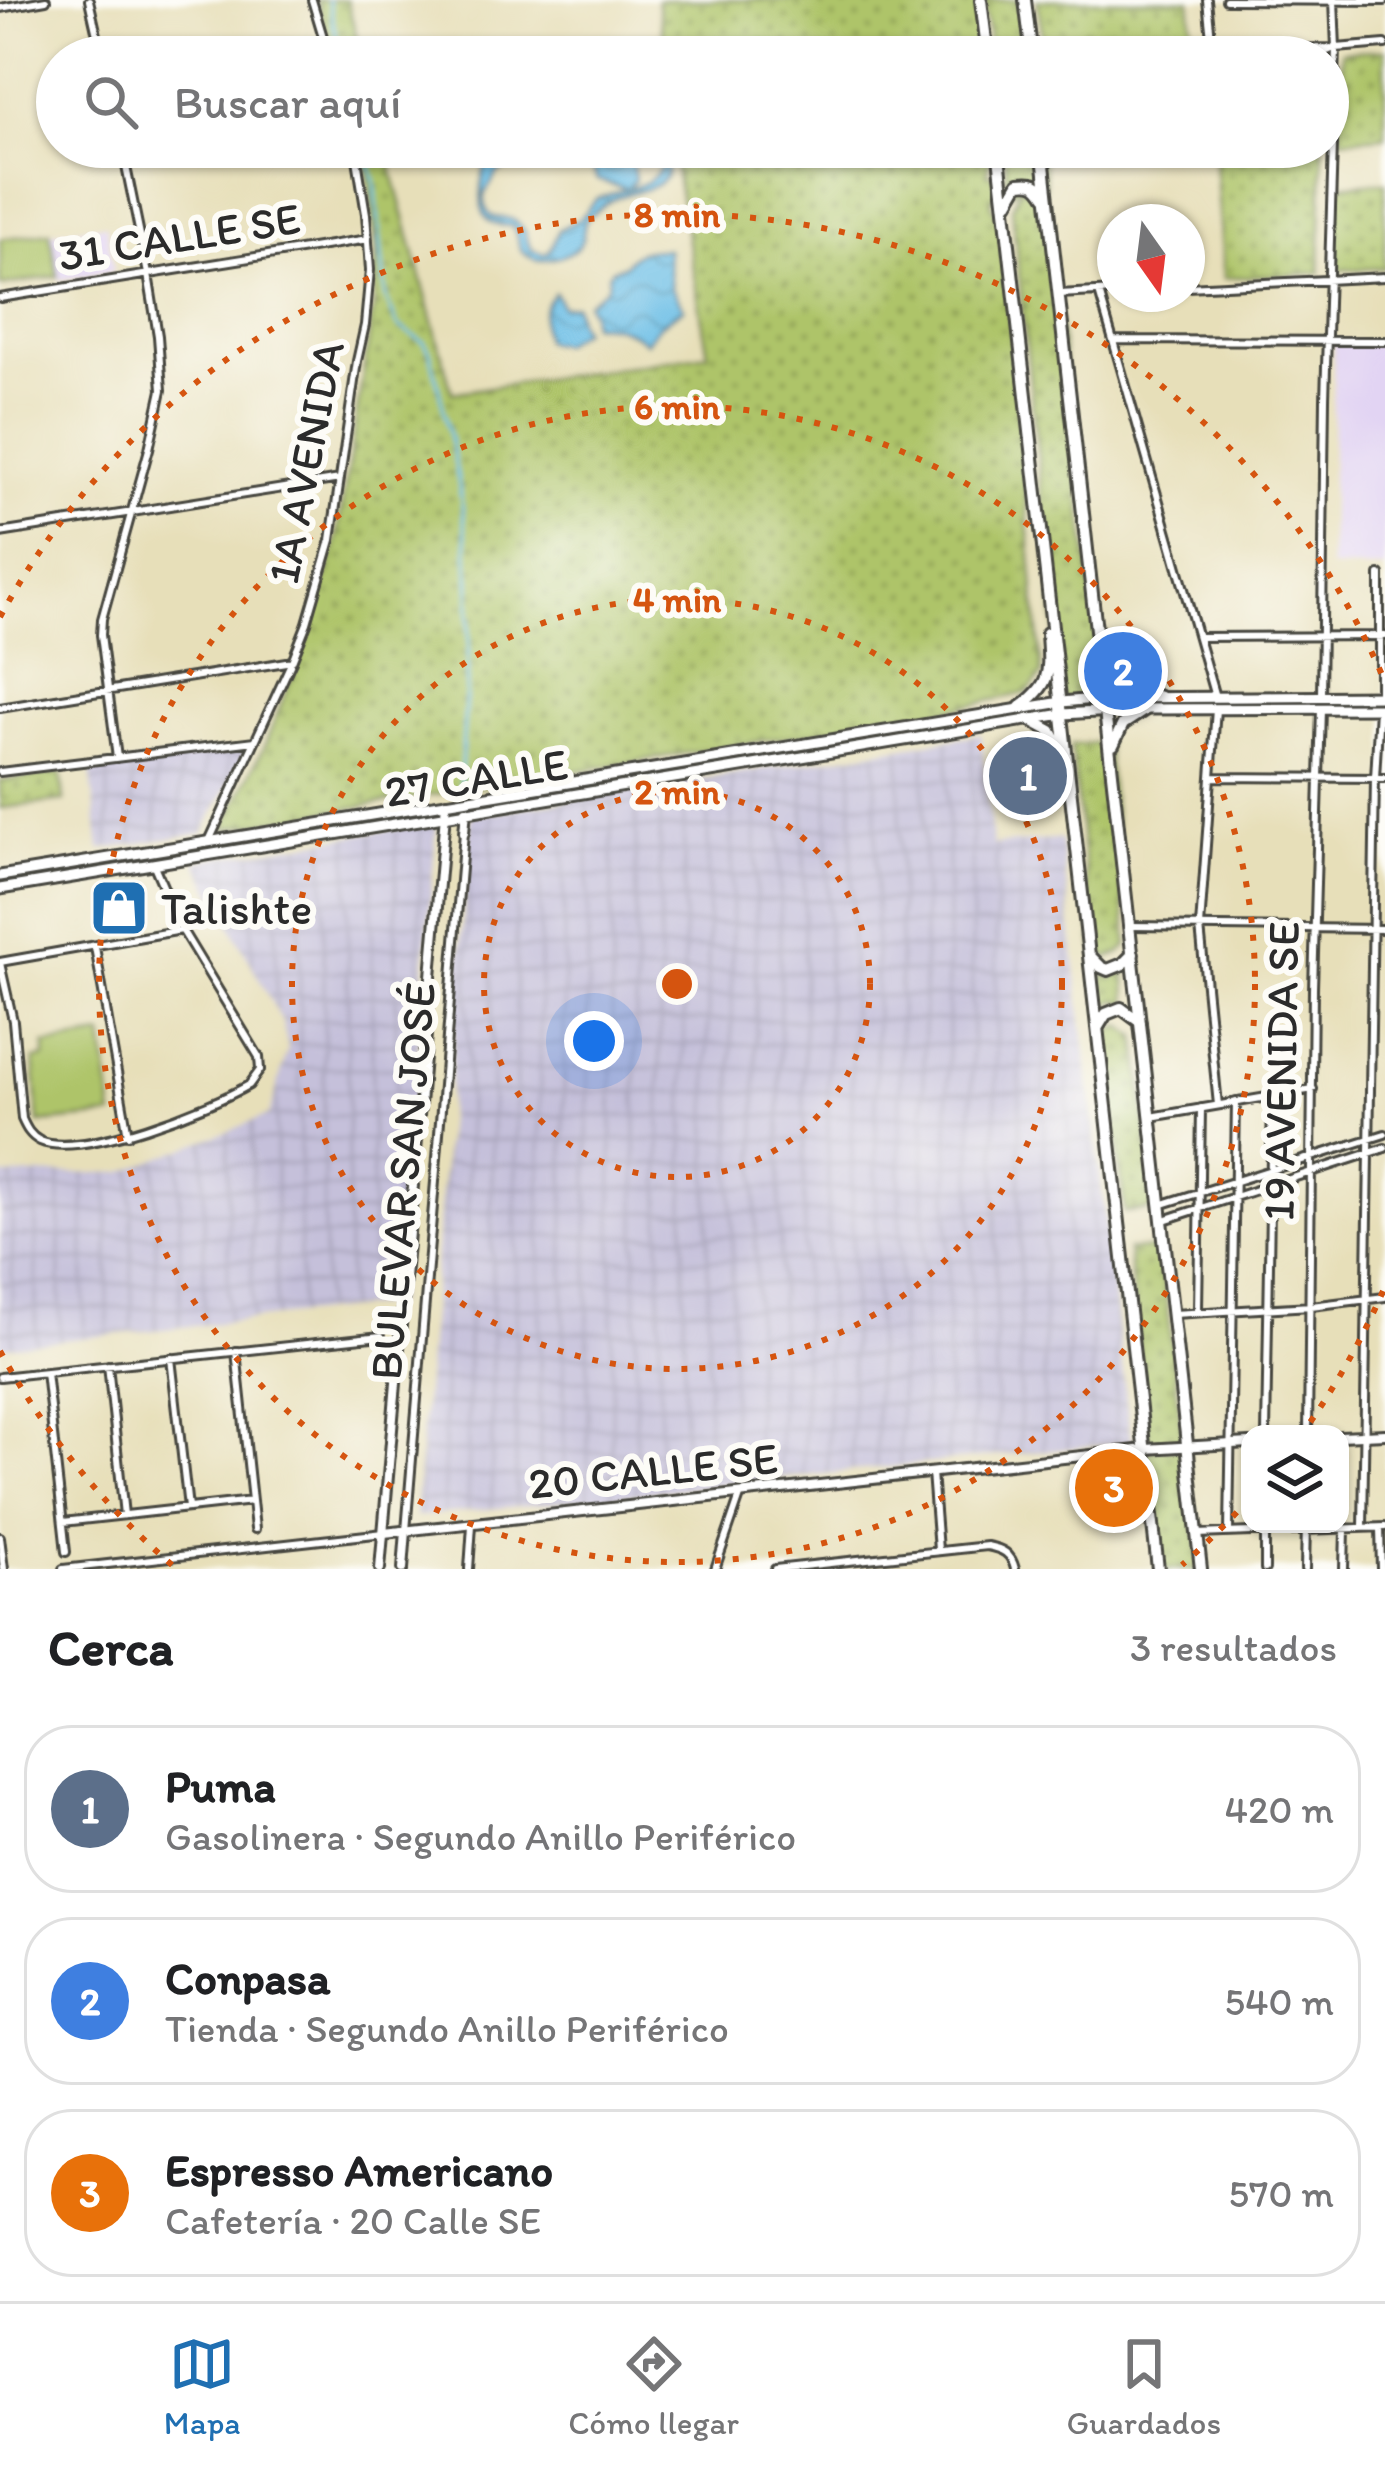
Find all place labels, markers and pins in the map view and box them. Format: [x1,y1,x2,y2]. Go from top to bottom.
pin: 2 [1084,626,1162,716]
pin: 1 [989,731,1067,821]
shop icon: Talishte [88,877,150,939]
place label: Talishte [161,881,312,935]
centre of rings [656,963,698,1005]
pin: 3 [1075,1443,1153,1533]

